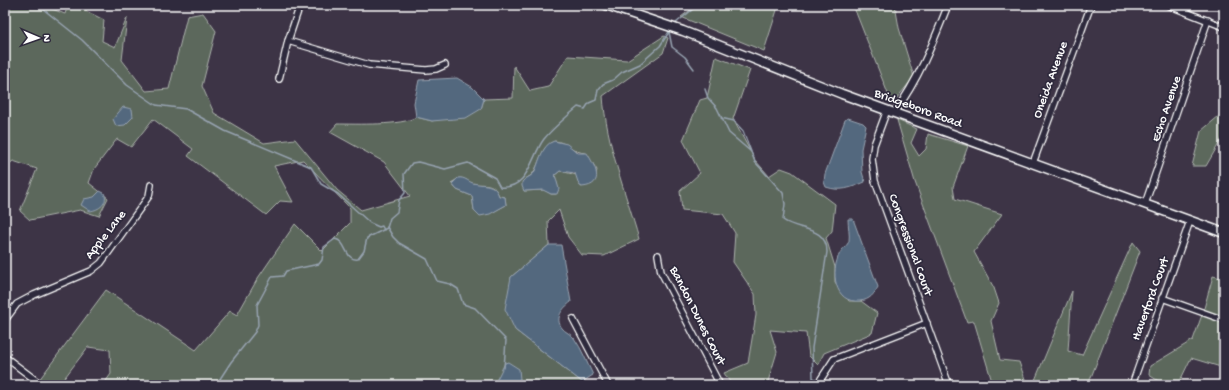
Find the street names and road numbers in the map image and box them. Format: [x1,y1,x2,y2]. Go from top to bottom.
street label: Oneida Avenue [1030,39,1072,120]
street label: Echo Avenue [1149,74,1185,144]
street label: Bridgeboro Road [871,86,965,132]
street label: Congressional Court [885,192,936,299]
street label: Apple Lane [82,207,130,262]
street label: Haverford Court [1129,254,1174,343]
street label: Bandon Dunes Court [665,263,729,369]

